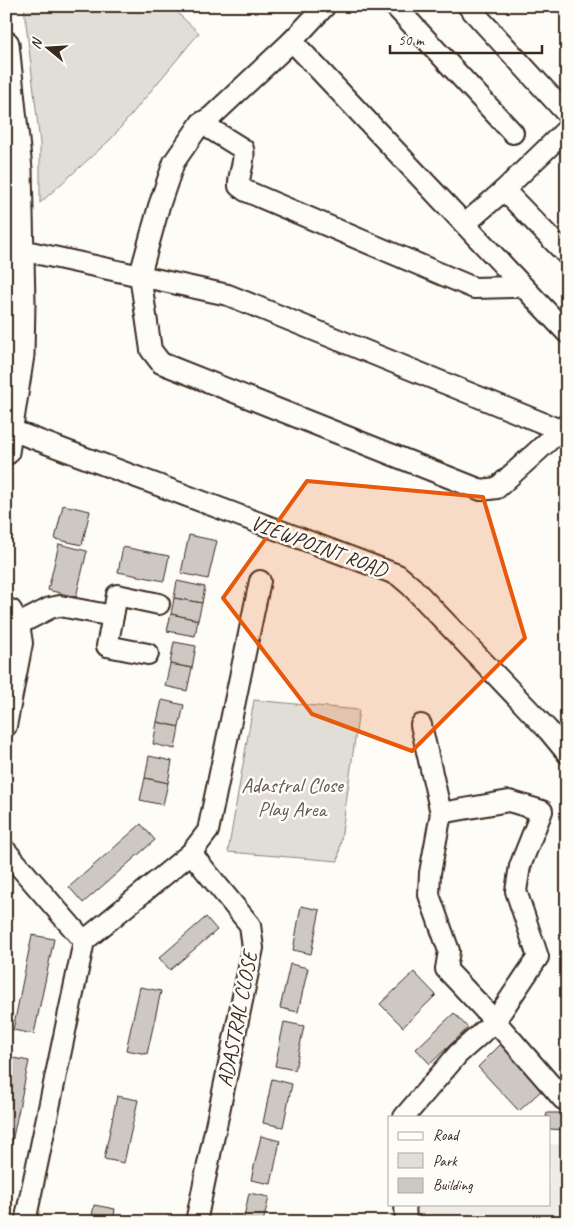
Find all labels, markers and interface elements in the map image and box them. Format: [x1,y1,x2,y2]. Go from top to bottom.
north arrow [22,22,72,72]
scale bar [390,22,543,54]
text: 50 m [398,31,425,50]
text: N [27,35,46,51]
street label: VIEWPOINT ROAD [247,509,392,583]
park label: Adastral Close Play Area [241,772,345,822]
street label: ADASTRAL CLOSE [211,947,263,1089]
legend [388,1116,550,1206]
text: Road [433,1126,460,1145]
text: Park [433,1152,458,1171]
text: Building [433,1176,473,1195]

